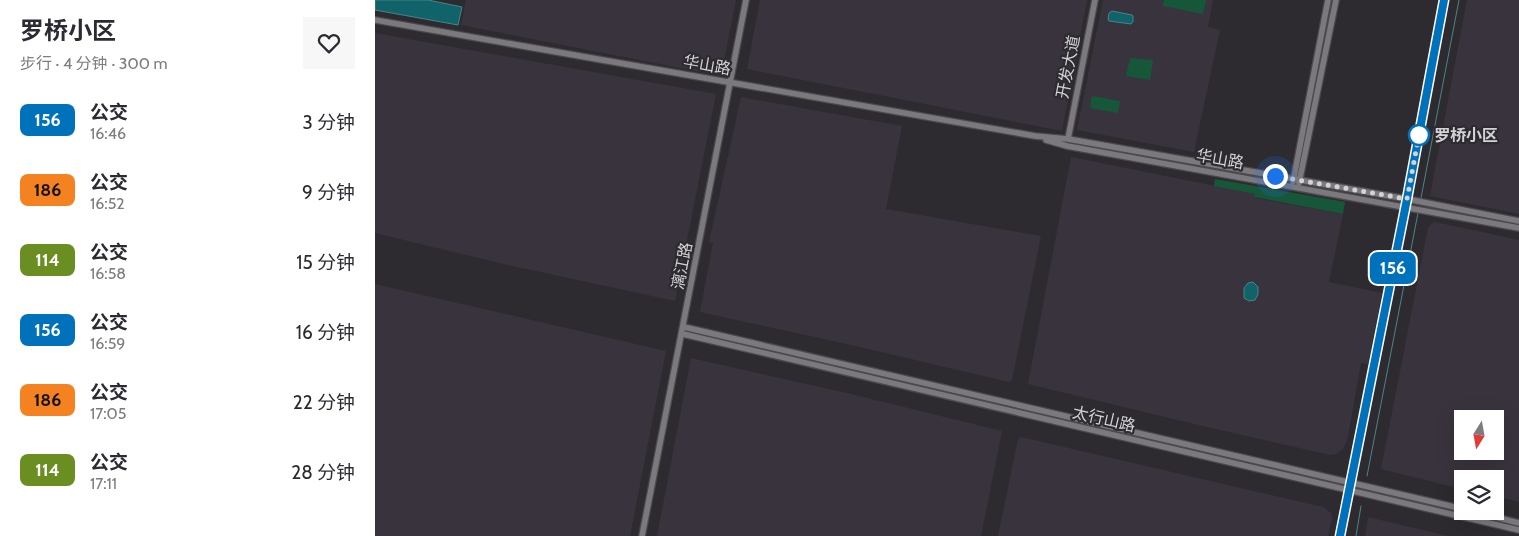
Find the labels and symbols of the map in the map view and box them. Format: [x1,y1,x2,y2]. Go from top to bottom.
street label: 开发大道 [1053,34,1083,100]
street label: 华山路 [682,51,732,79]
marker: 罗桥小区 [1408,124,1430,146]
place label: 罗桥小区 [1434,126,1498,145]
street label: 华山路 [1195,145,1245,173]
your location [1263,164,1288,189]
street label: 漓江路 [668,241,696,291]
line badge: 156 [1364,252,1422,284]
street label: 太行山路 [1071,403,1137,435]
north arrow [1454,410,1504,460]

